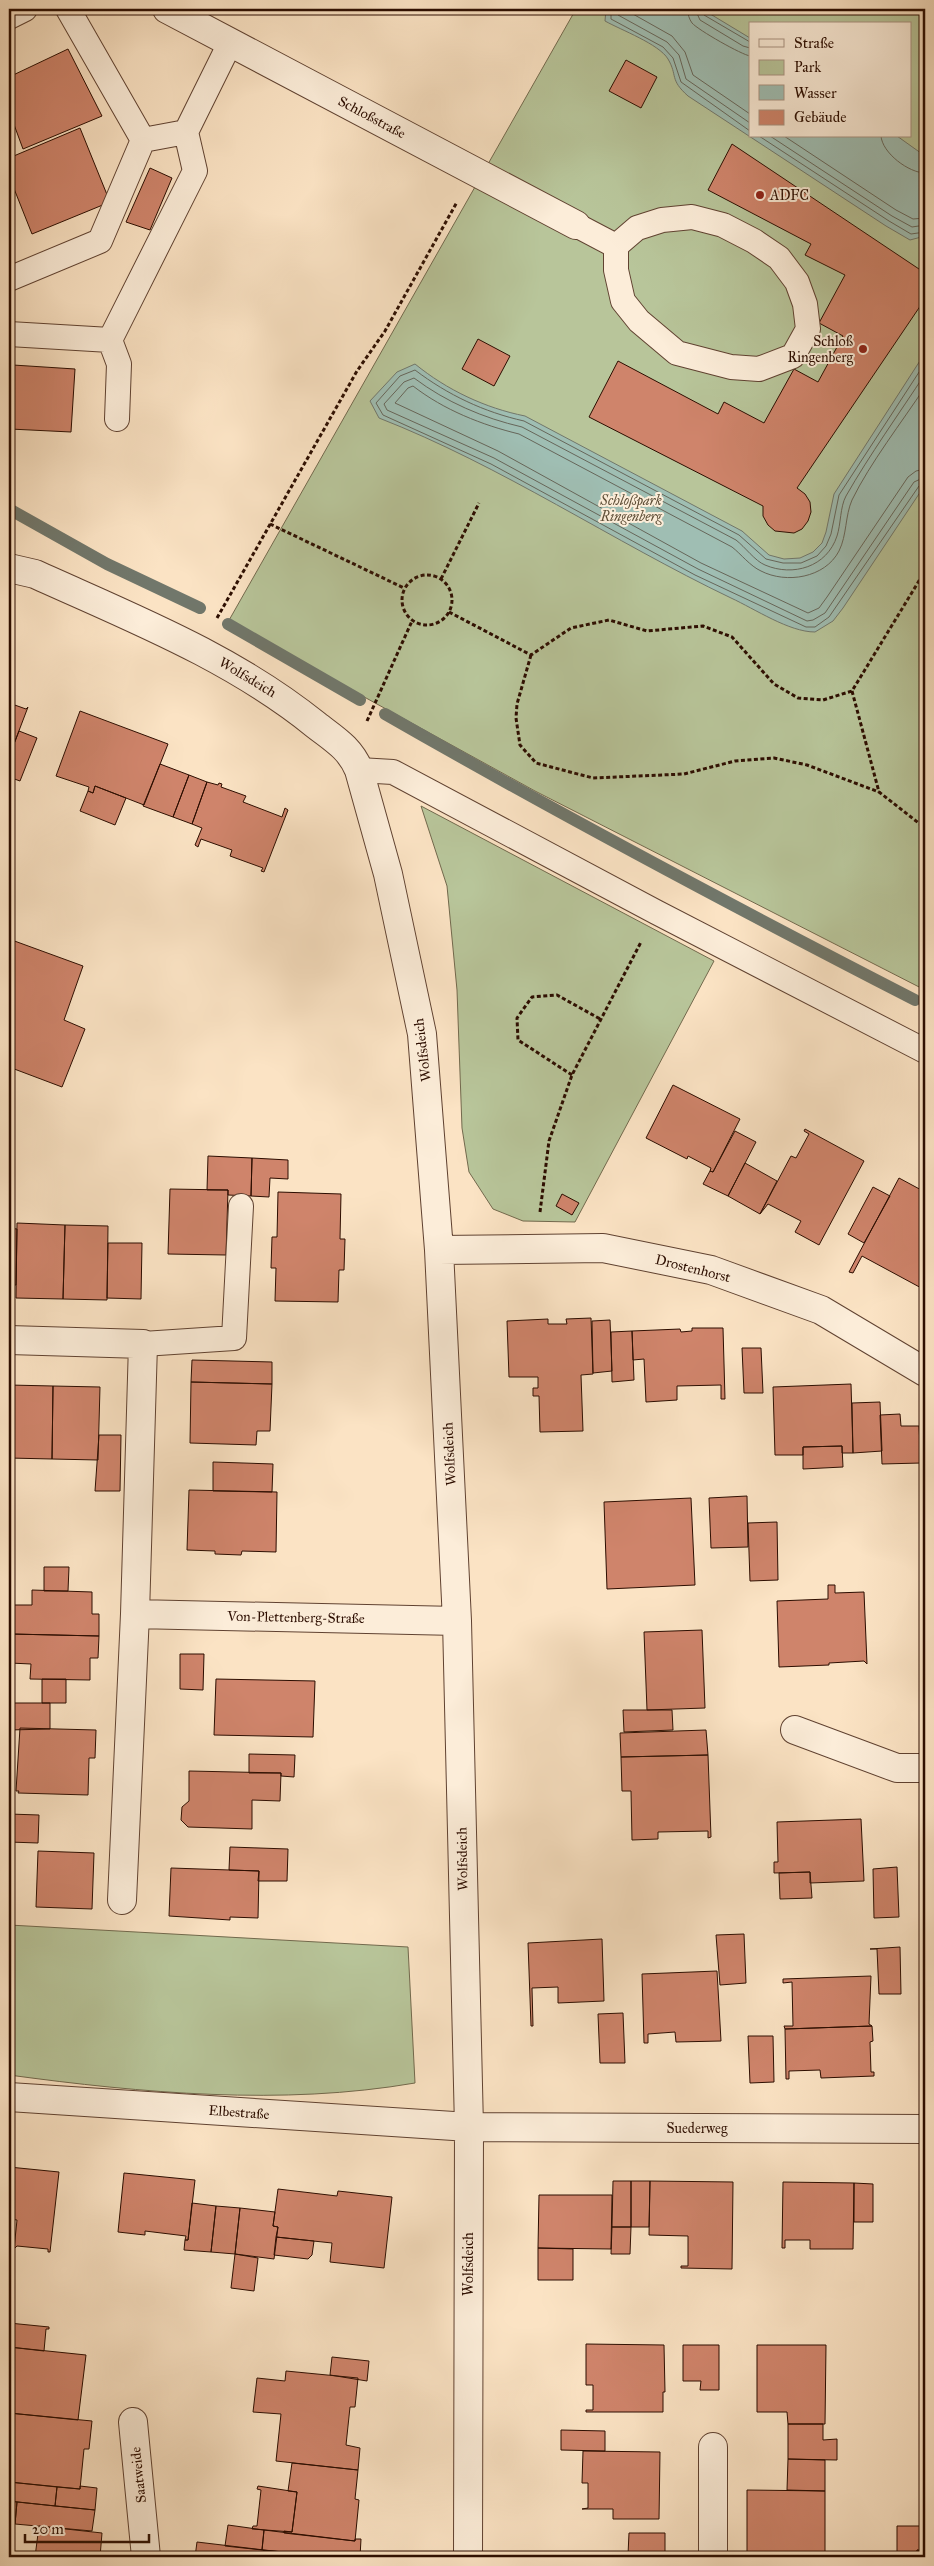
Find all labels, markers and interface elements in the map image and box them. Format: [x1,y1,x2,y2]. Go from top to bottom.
legend [749,22,912,138]
text: Straße [794,34,834,52]
text: Park [794,58,821,76]
text: Wasser [794,84,837,102]
street label: Schloßstraße [335,93,409,142]
text: Gebäude [794,108,847,126]
place label: ADFC [769,187,809,204]
marker: ADFC [754,189,766,201]
place label: Schloß Ringenberg [787,333,853,366]
marker: Schloß Ringenberg [857,343,869,355]
park label: Schloßpark Ringenberg [599,492,662,525]
street label: Wolfsdeich [216,654,280,701]
street label: Wolfsdeich [410,1017,435,1083]
street label: Drostenhorst [653,1251,732,1286]
street label: Wolfsdeich [439,1421,460,1486]
street label: Von-Plettenberg-Straße [226,1608,365,1627]
street label: Wolfsdeich [453,1827,472,1891]
street label: Elbestraße [208,2102,270,2123]
street label: Suederweg [667,2120,728,2137]
street label: Wolfsdeich [460,2232,477,2296]
street label: Saatweide [127,2446,150,2504]
scale bar [25,2511,149,2543]
text: 20 m [32,2520,64,2538]

